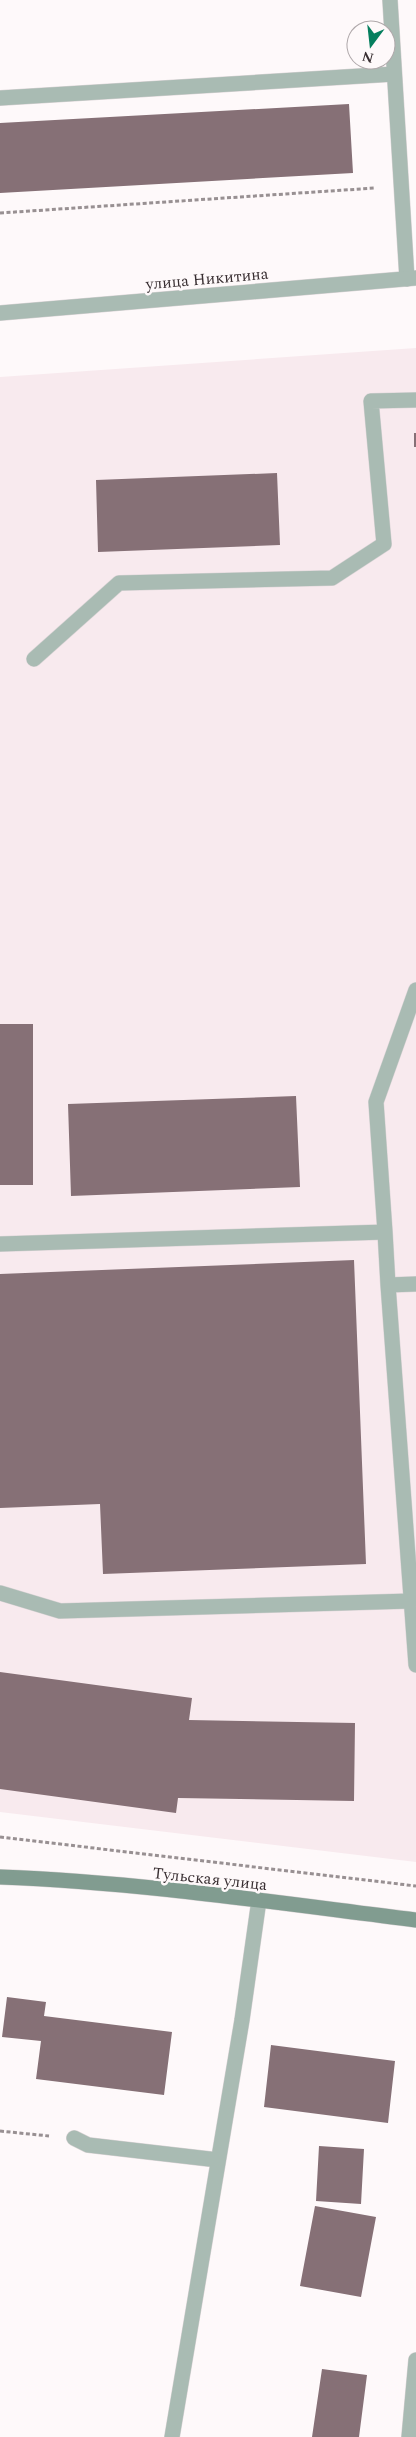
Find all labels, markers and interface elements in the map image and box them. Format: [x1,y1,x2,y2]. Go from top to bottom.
north arrow [346,20,396,70]
text: N [360,45,376,69]
street label: улица Никитина [144,262,270,296]
street label: Тульская улица [152,1861,268,1897]

